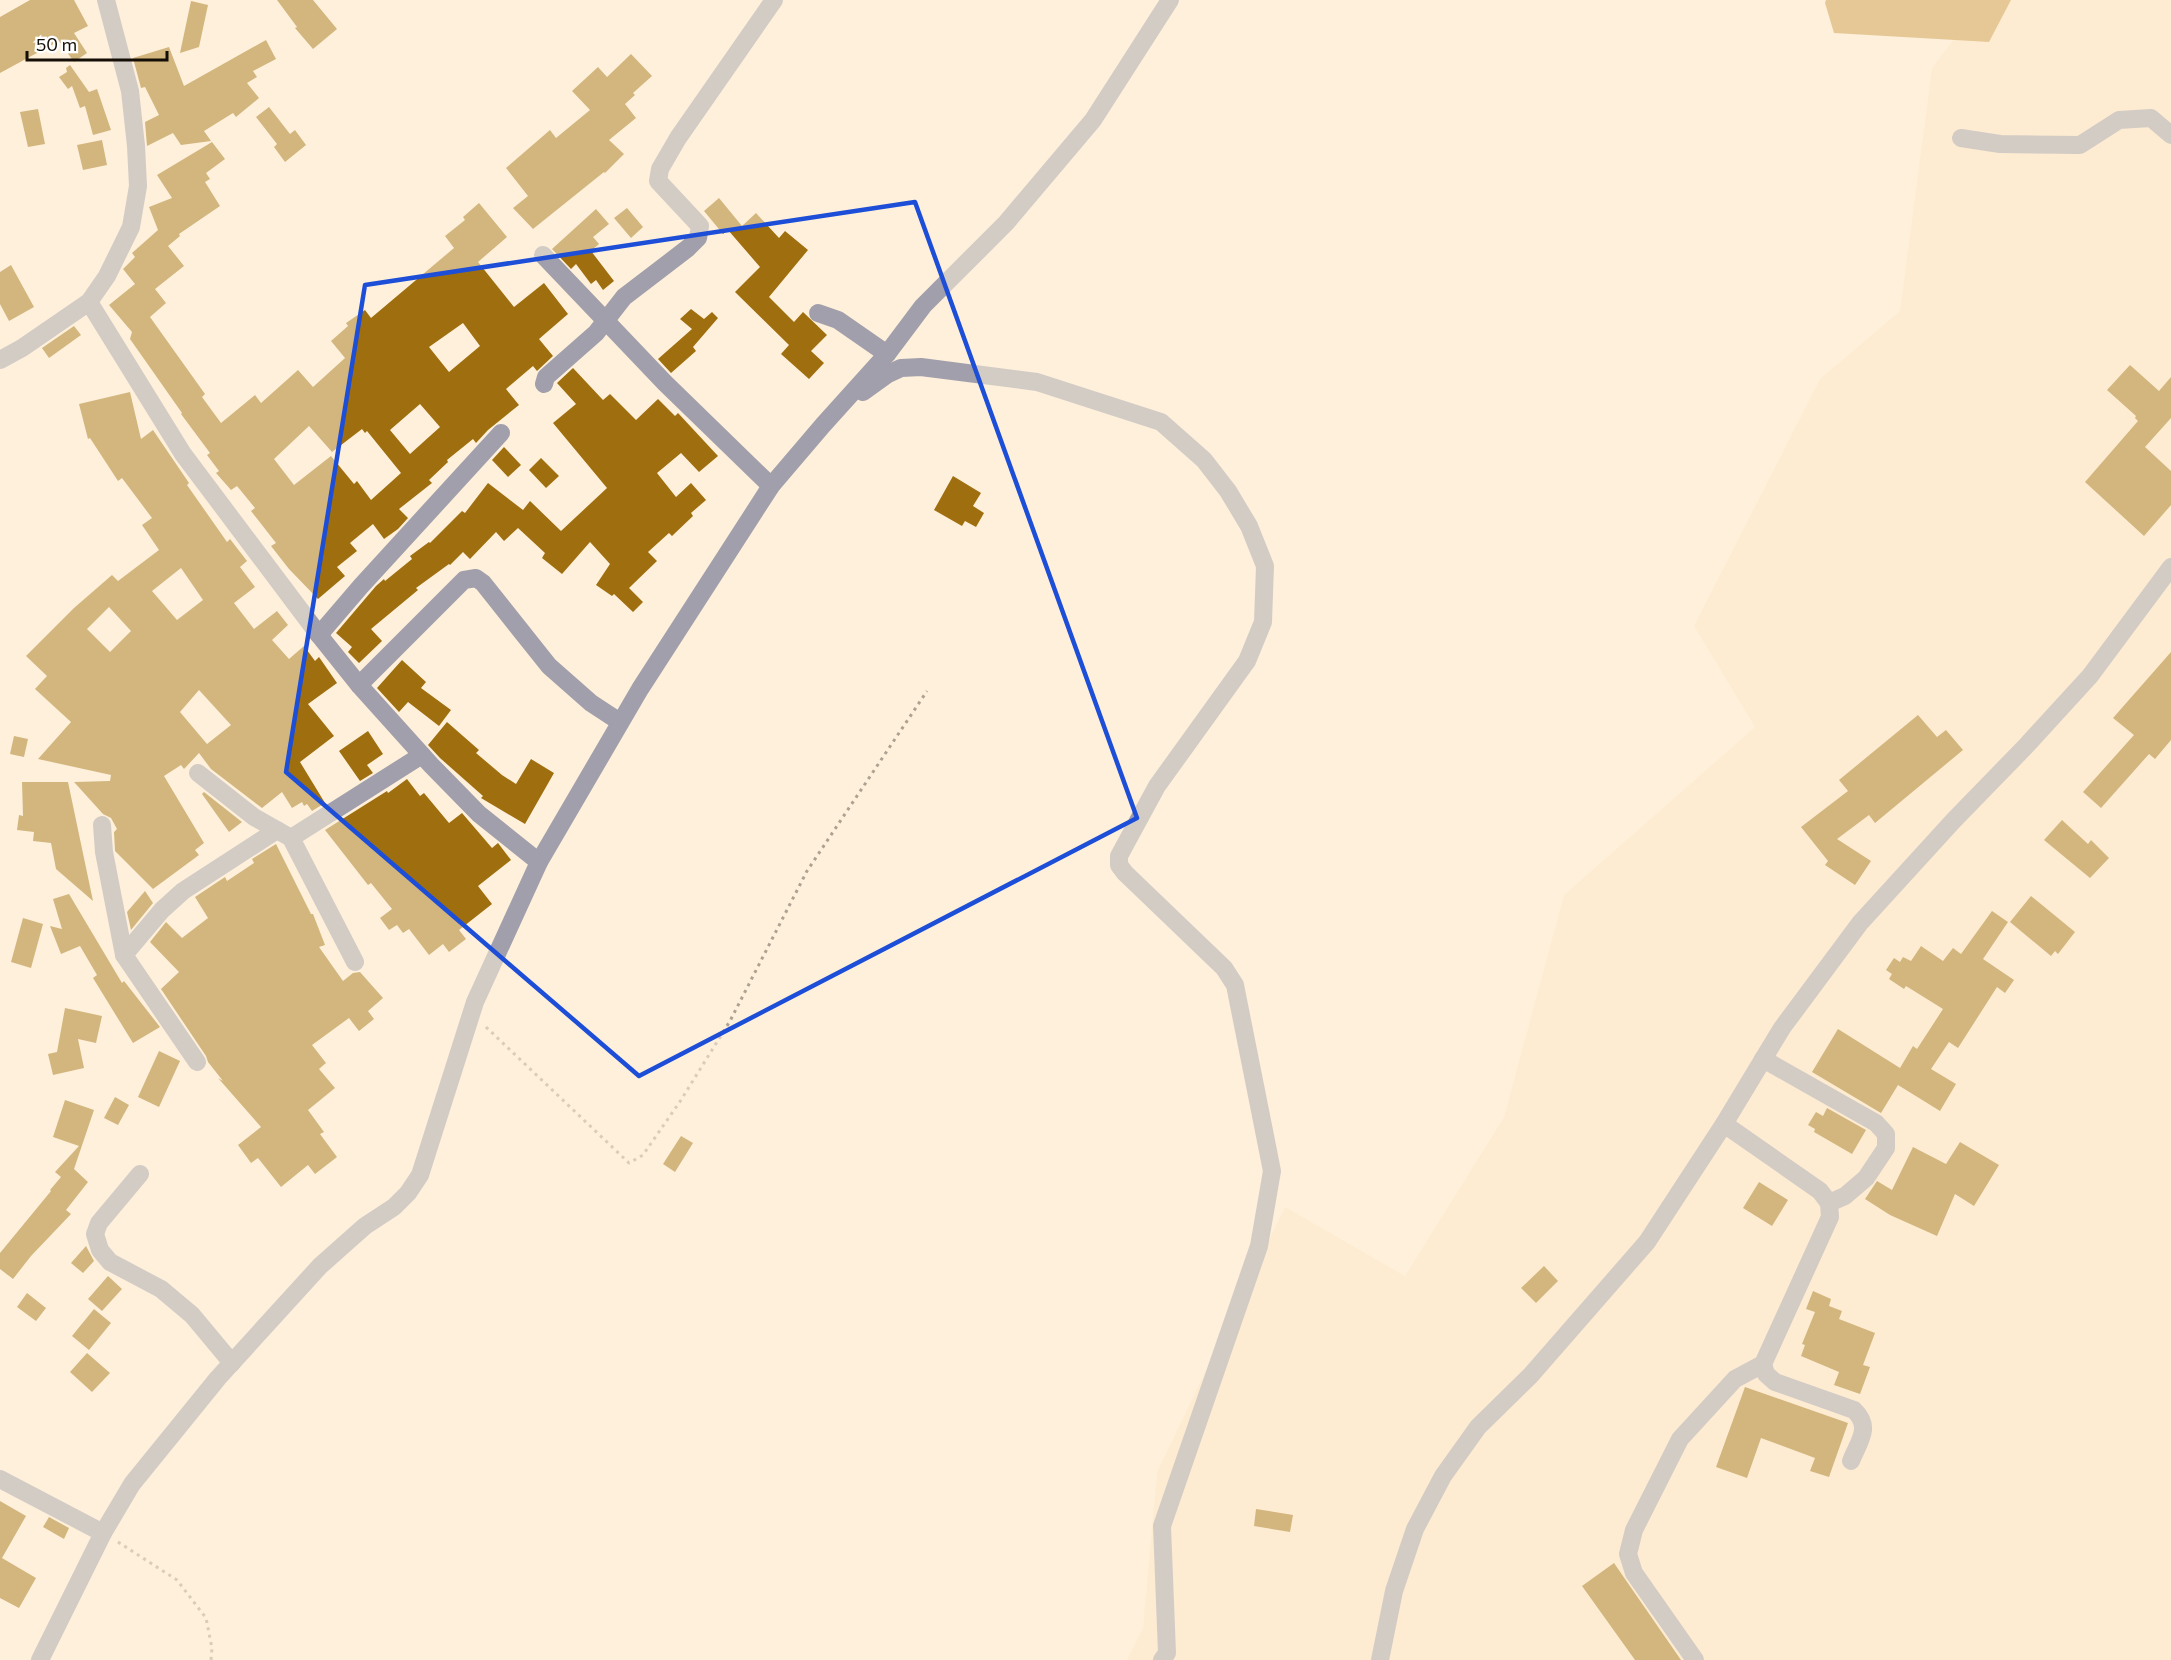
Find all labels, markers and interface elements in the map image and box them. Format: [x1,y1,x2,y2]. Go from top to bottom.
scale bar [27,24,166,62]
text: 50 m [36,33,77,55]

